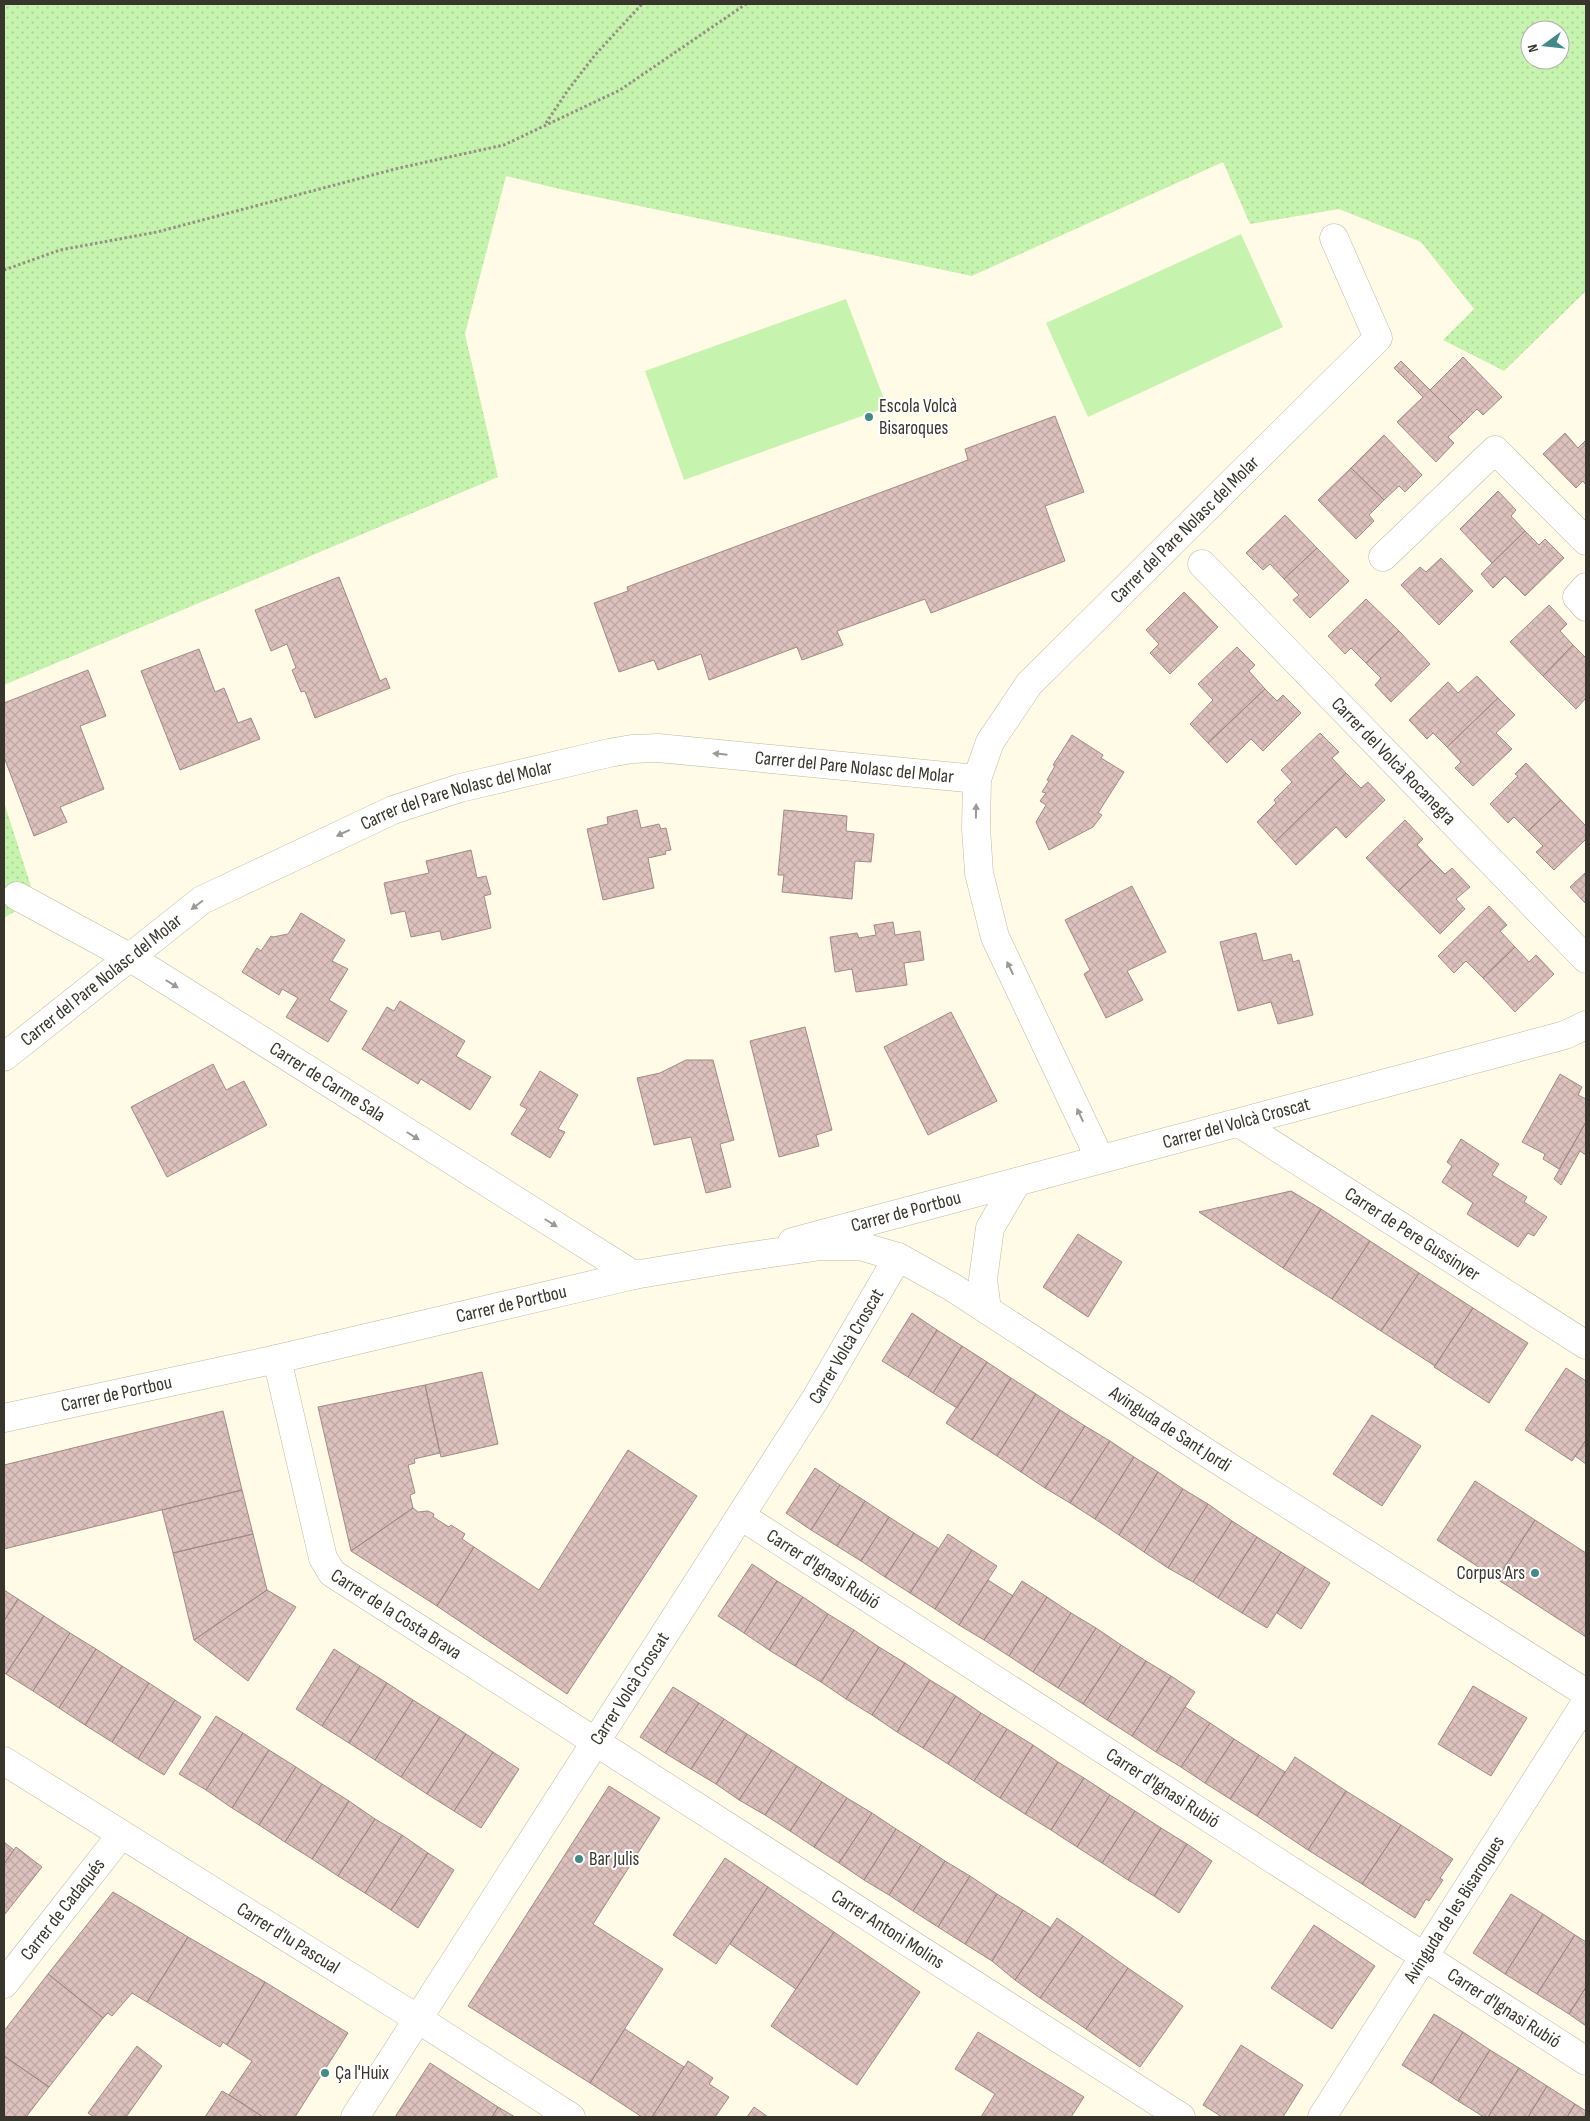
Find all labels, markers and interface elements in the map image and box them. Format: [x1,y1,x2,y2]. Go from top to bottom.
north arrow [1520,20,1570,70]
text: N [1524,42,1542,54]
place label: Escola Volcà Bisaroques [879,395,957,440]
marker: Escola Volcà Bisaroques [863,411,875,423]
street label: Carrer del Pare Nolasc del Molar [1106,451,1264,608]
street label: Carrer del Volcà Rocanegra [1326,692,1461,830]
street label: Carrer del Pare Nolasc del Molar [754,746,955,788]
one-way arrow [711,750,727,758]
street label: Carrer del Pare Nolasc del Molar [357,755,555,835]
one-way arrow [973,803,981,819]
one-way arrow [336,829,350,837]
one-way arrow [191,899,204,910]
street label: Carrer del Pare Nolasc del Molar [16,909,187,1051]
one-way arrow [1006,961,1014,975]
one-way arrow [166,979,179,989]
street label: Carrer de Carme Sala [265,1037,390,1127]
street label: Carrer del Volcà Croscat [1160,1092,1313,1154]
one-way arrow [1075,1108,1083,1122]
one-way arrow [407,1131,420,1141]
street label: Carrer de Pere Gussinyer [1341,1182,1485,1286]
street label: Carrer de Portbou [849,1186,963,1237]
one-way arrow [544,1218,557,1227]
street label: Carrer de Portbou [454,1280,569,1328]
street label: Carrer Volcà Croscat [804,1284,889,1408]
street label: Carrer de Portbou [59,1371,174,1417]
street label: Avinguda de Sant Jordi [1104,1381,1235,1477]
street label: Carrer d'Ignasi Rubió [762,1524,884,1614]
place label: Corpus Ars [1456,1562,1525,1585]
street label: Carrer de la Costa Brava [327,1564,466,1664]
marker: Corpus Ars [1529,1567,1541,1579]
street label: Carrer Volcà Croscat [585,1628,674,1749]
street label: Carrer d'Ignasi Rubió [1102,1743,1224,1833]
street label: Avinguda de les Bisaroques [1398,1831,1509,1988]
place label: Bar Julis [589,1848,640,1871]
marker: Bar Julis [573,1853,585,1865]
street label: Carrer de Cadaqués [16,1854,110,1965]
street label: Carrer Antoni Molins [827,1885,949,1974]
street label: Carrer d'Iu Pascual [233,1897,344,1979]
street label: Carrer d'Ignasi Rubió [1443,1963,1565,2053]
place label: Ça l'Huix [335,2062,389,2085]
marker: Ça l'Huix [319,2067,331,2079]

